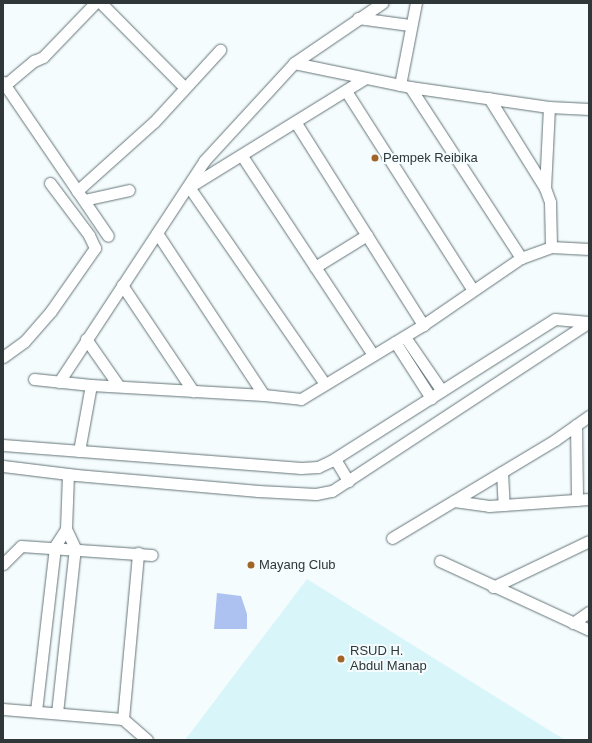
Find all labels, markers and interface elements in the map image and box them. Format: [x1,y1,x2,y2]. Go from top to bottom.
place label: Pempek Reibika [383,150,478,166]
marker: Pempek Reibika [370,153,380,163]
place label: Mayang Club [259,557,336,573]
marker: Mayang Club [246,560,256,570]
place label: RSUD H. Abdul Manap [350,644,427,675]
marker: RSUD H. Abdul Manap [335,653,347,665]

